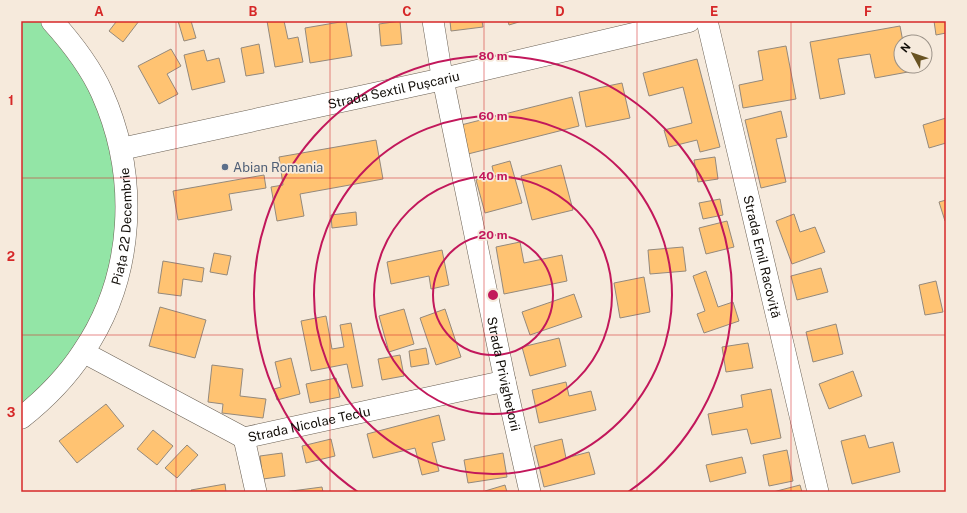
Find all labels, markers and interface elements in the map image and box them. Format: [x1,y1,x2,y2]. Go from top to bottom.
text: A [94,4,104,19]
text: B [249,4,258,19]
text: C [402,4,412,19]
text: D [555,4,565,19]
text: E [710,4,718,19]
text: F [864,4,872,19]
north arrow [893,34,933,74]
text: N [898,40,913,55]
text: 80 m [478,49,508,63]
street label: Strada Sextil Pușcariu [327,68,461,112]
text: 1 [8,93,14,108]
text: 60 m [478,109,508,123]
place label: Abian Romania [233,160,323,175]
marker: Abian Romania [220,162,230,172]
street label: Piața 22 Decembrie [109,167,134,287]
text: 40 m [478,169,508,183]
street label: Strada Emil Racoviță [740,194,784,319]
text: 20 m [479,228,508,242]
text: 2 [7,249,15,264]
centre of rings [486,288,500,302]
street label: Strada Privighetorii [484,315,523,433]
street label: Strada Nicolae Teclu [246,404,372,445]
text: 3 [7,405,16,420]

